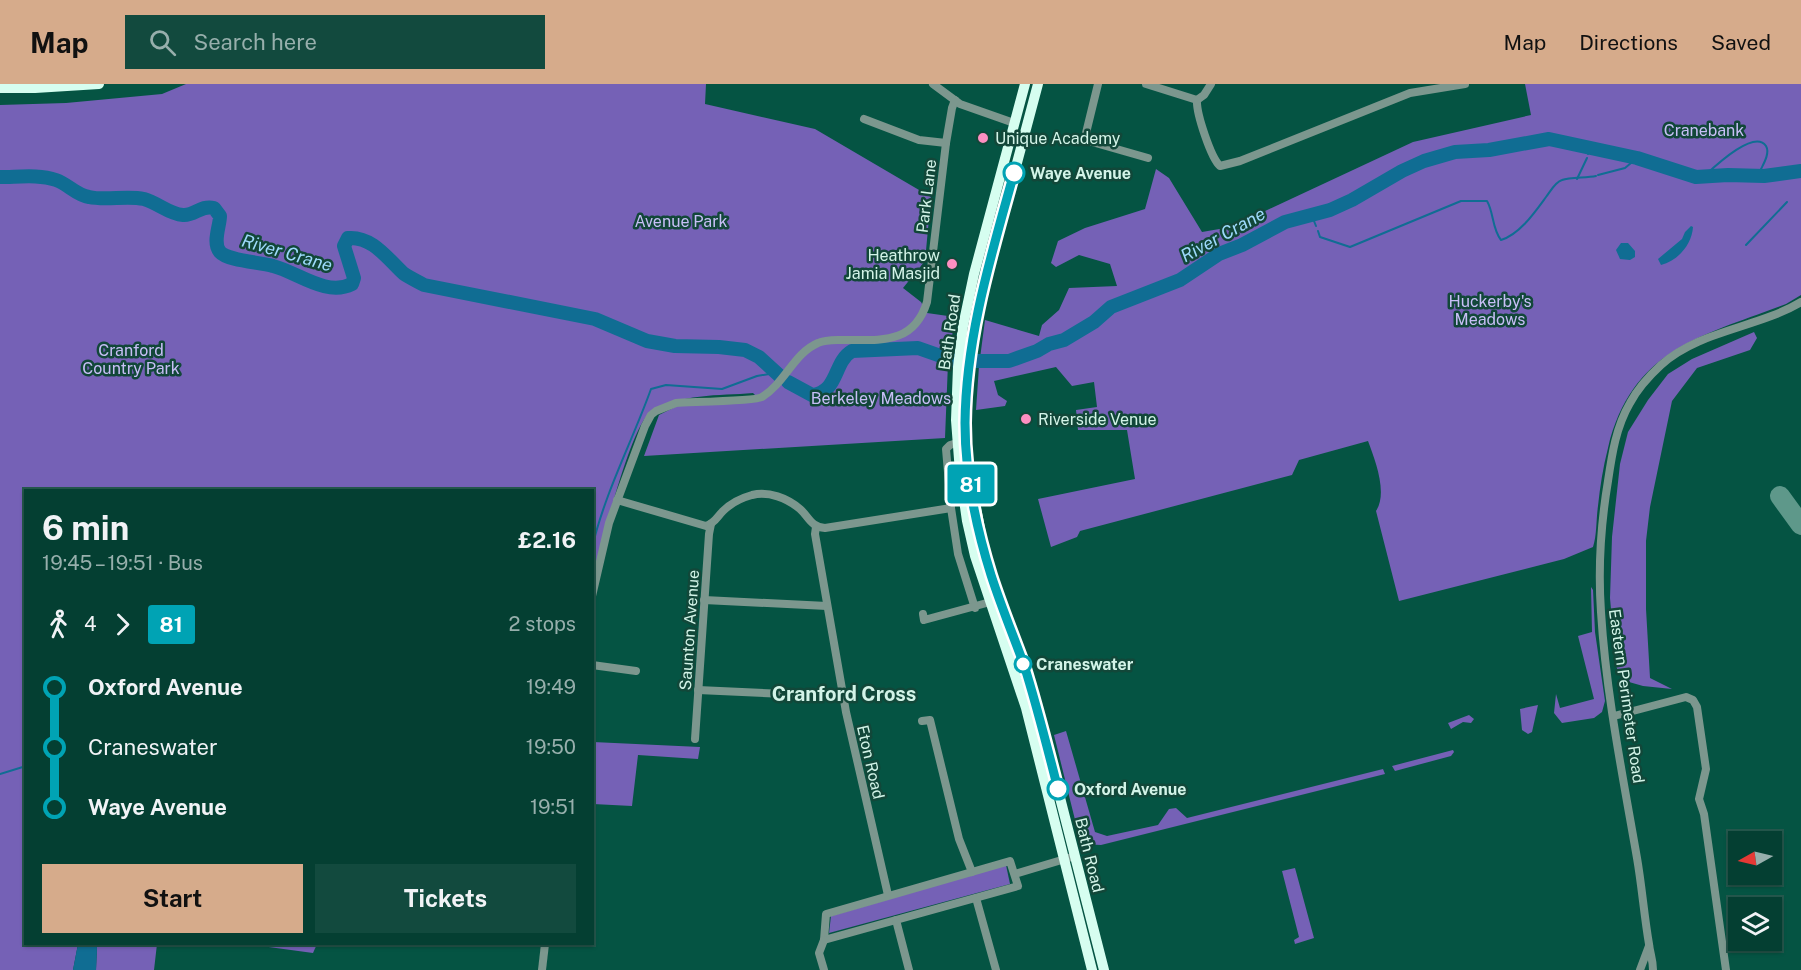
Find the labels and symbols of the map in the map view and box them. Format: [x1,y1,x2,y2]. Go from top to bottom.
park label: Cranebank [1664,121,1744,140]
place label: Unique Academy [995,129,1121,148]
marker: Unique Academy [976,131,990,145]
street label: Park Lane [913,158,940,234]
marker: Waye Avenue [1003,162,1025,184]
place label: Waye Avenue [1030,164,1131,183]
water label: River Crane [1177,203,1269,266]
park label: Avenue Park [635,212,727,231]
water label: River Crane [239,230,335,276]
place label: Heathrow Jamia Masjid [846,246,941,283]
marker: Heathrow Jamia Masjid [945,257,959,271]
park label: Huckerby's Meadows [1448,292,1532,329]
street label: Bath Road [935,293,964,371]
park label: Cranford Country Park [82,341,180,378]
park label: Berkeley Meadows [811,389,951,408]
place label: Riverside Venue [1038,410,1157,429]
marker: Riverside Venue [1019,412,1033,426]
line badge: 81 [944,464,998,504]
street label: Saunton Avenue [676,569,703,691]
street label: Eastern Perimeter Road [1605,608,1648,785]
marker: Craneswater [1014,655,1032,673]
place label: Craneswater [1036,655,1134,674]
district label: Cranford Cross [772,682,916,706]
street label: Eton Road [853,723,888,801]
marker: Oxford Avenue [1047,778,1069,800]
place label: Oxford Avenue [1074,780,1187,799]
street label: Bath Road [1071,816,1108,895]
north arrow [1728,831,1782,885]

